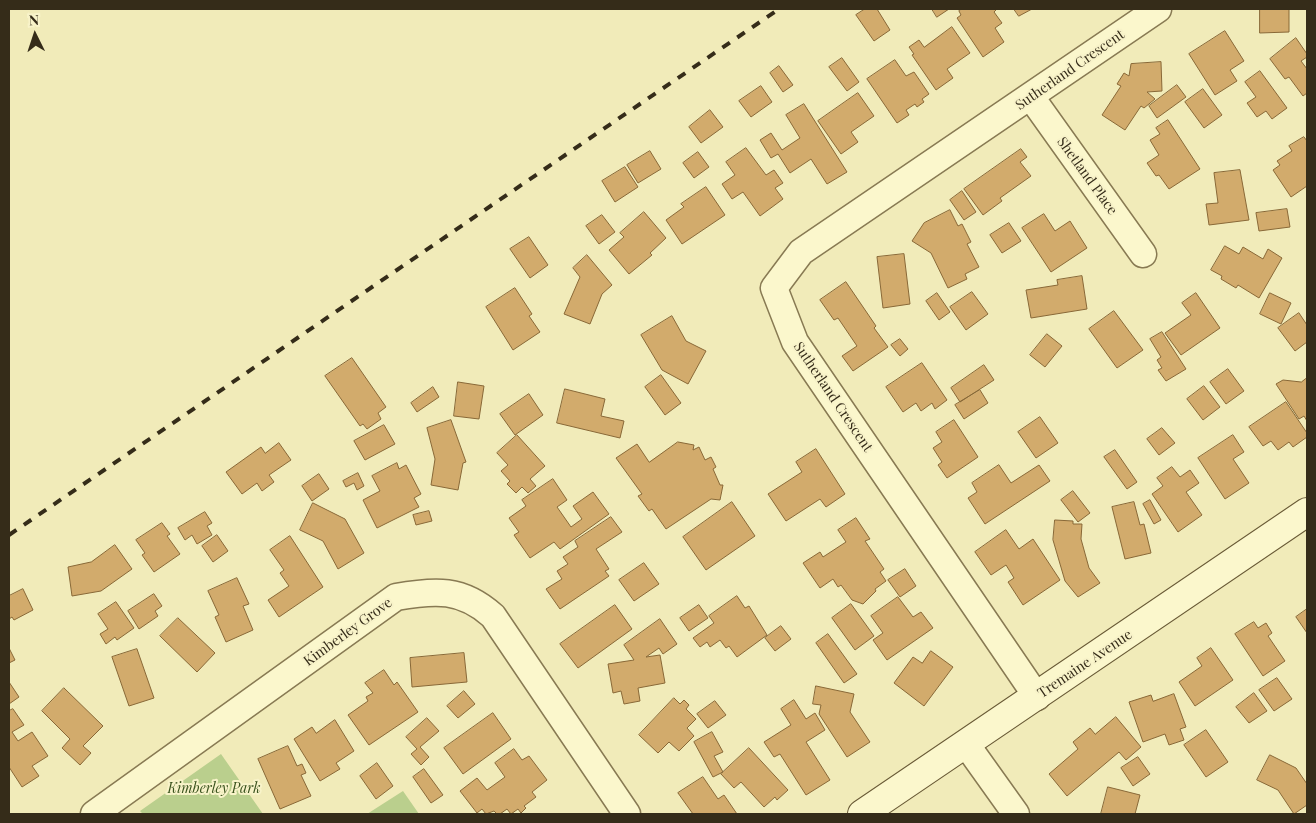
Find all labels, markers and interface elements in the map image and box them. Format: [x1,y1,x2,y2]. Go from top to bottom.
north arrow [10,10,60,60]
text: N [28,10,40,29]
street label: Sutherland Crescent [1012,26,1128,114]
street label: Shetland Place [1053,134,1121,218]
street label: Sutherland Crescent [790,339,876,455]
street label: Kimberley Grove [301,594,395,670]
street label: Tremaine Avenue [1035,626,1135,702]
park label: Kimberley Park [168,781,260,797]

